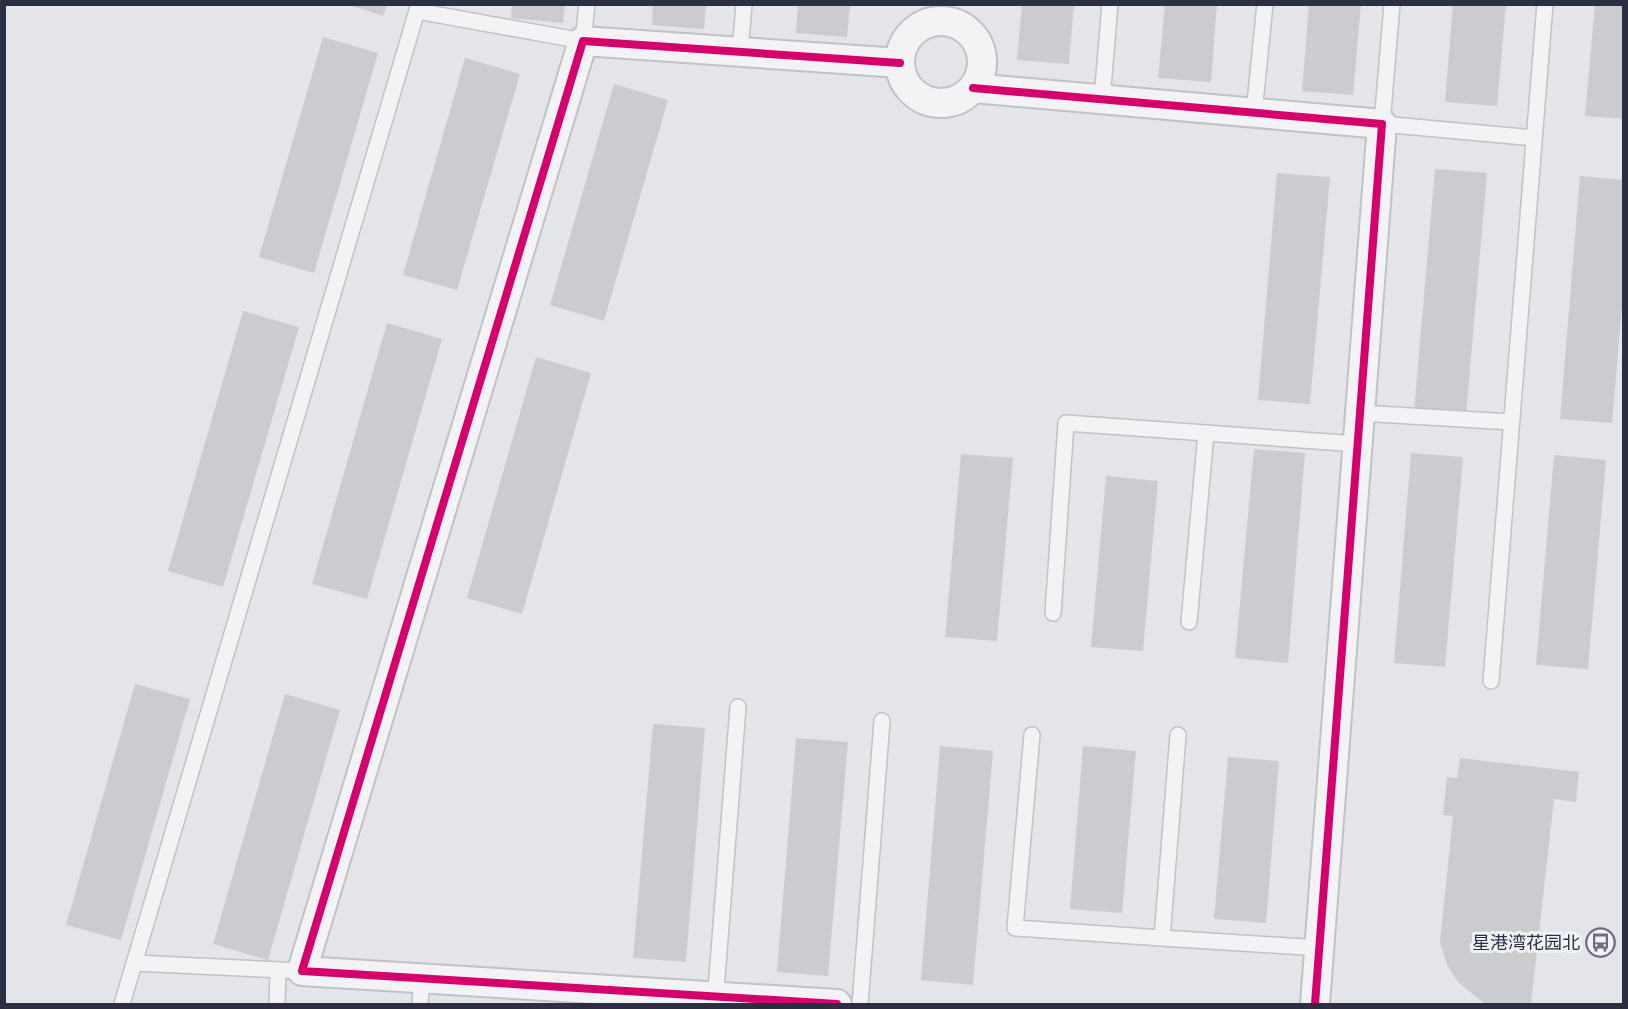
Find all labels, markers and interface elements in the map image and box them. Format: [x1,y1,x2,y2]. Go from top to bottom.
bus stop icon: 星港湾花园北 [1585,926,1617,958]
place label: 星港湾花园北 [1472,930,1580,954]

